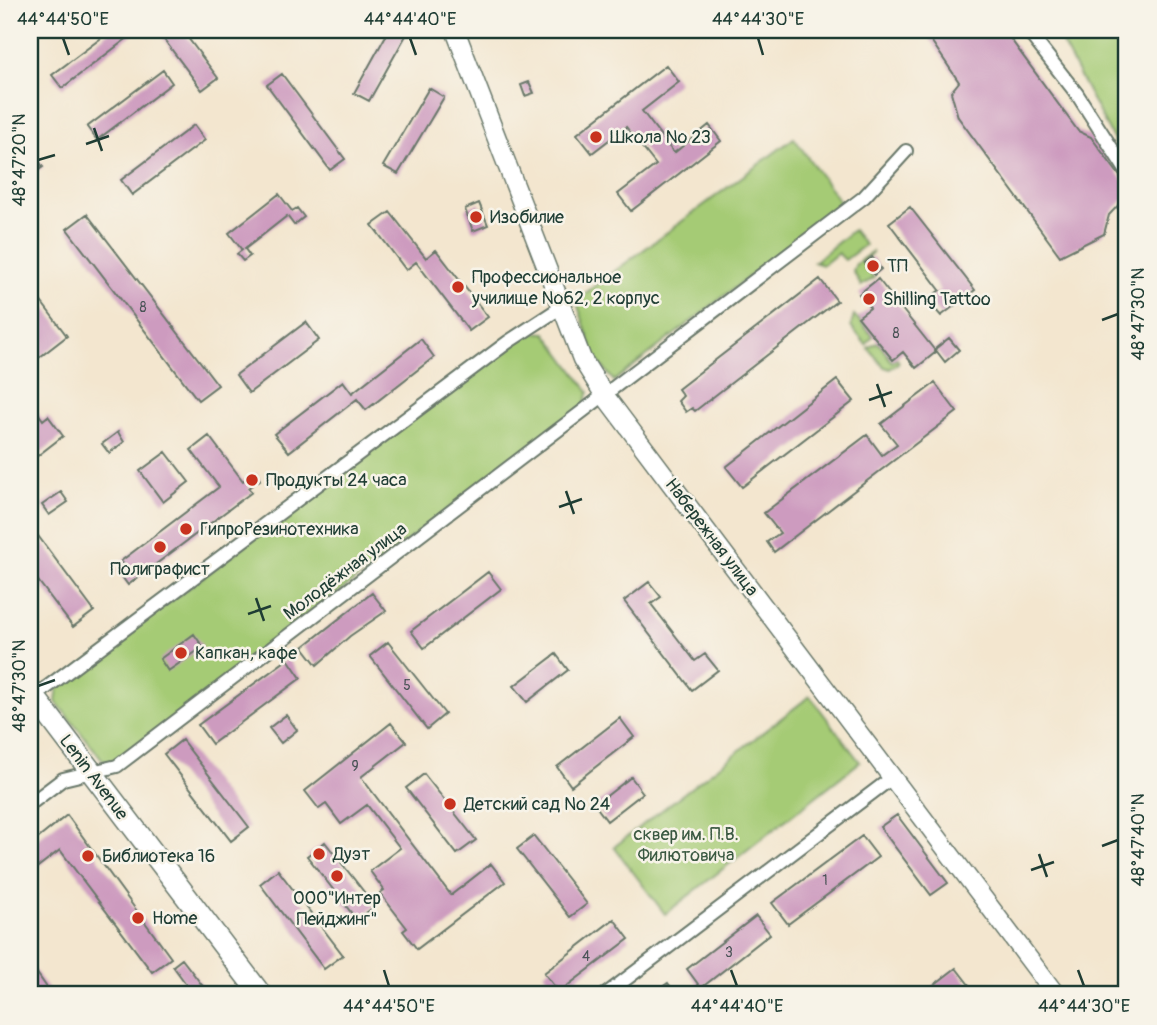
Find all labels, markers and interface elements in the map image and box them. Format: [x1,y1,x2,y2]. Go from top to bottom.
text: 44°44'50"E [17,8,109,31]
text: 44°44'40"E [364,8,456,31]
text: 44°44'30"E [712,8,804,31]
text: 48°47'20"N [8,114,31,206]
place label: Школа № 23 [610,126,711,149]
marker: Школа № 23 [588,129,604,145]
place label: Изобилие [490,206,564,229]
marker: Изобилие [468,209,484,225]
place label: ТП [887,255,908,278]
marker: ТП [865,258,881,274]
place label: Профессиональное училище №62, 2 корпус [471,266,660,310]
text: 48°47'30"N [1127,268,1150,360]
marker: Профессиональное училище №62, 2 корпус [450,279,466,295]
place label: Shilling Tattoo [883,288,991,311]
marker: Shilling Tattoo [861,291,877,307]
house number: 8 [139,299,147,316]
house number: 8 [892,325,900,342]
place label: Продукты 24 часа [266,469,407,492]
marker: Продукты 24 часа [244,472,260,488]
street label: Набережная улица [660,474,763,601]
place label: ГипроРезинотехника [200,518,359,541]
street label: Молодёжная улица [279,518,411,625]
marker: ГипроРезинотехника [178,521,194,537]
marker: Полиграфист [152,539,168,555]
place label: Полиграфист [110,558,210,581]
text: 48°47'30"N [8,640,31,732]
place label: Капкан, кафе [195,642,297,665]
marker: Капкан, кафе [173,645,189,661]
house number: 5 [403,677,411,694]
street label: Lenin Avenue [54,730,133,825]
house number: 9 [351,758,359,775]
place label: Детский сад № 24 [463,793,611,816]
text: 48°47'40"N [1127,793,1150,887]
marker: Детский сад № 24 [442,796,458,812]
park label: сквер им. П.В. Филютовича [633,823,739,867]
place label: Дуэт [332,843,370,866]
place label: Библиотека 16 [102,845,215,868]
marker: Дуэт [311,846,327,862]
marker: Библиотека 16 [80,848,96,864]
marker: ООО"Интер Пейджинг" [329,868,345,884]
house number: 1 [822,872,828,889]
place label: ООО"Интер Пейджинг" [293,887,381,931]
place label: Home [152,907,198,930]
marker: Home [130,910,146,926]
house number: 3 [725,944,733,961]
house number: 4 [582,948,590,965]
text: 44°44'50"E [343,995,435,1018]
text: 44°44'40"E [691,995,783,1018]
text: 44°44'30"E [1038,995,1130,1018]

